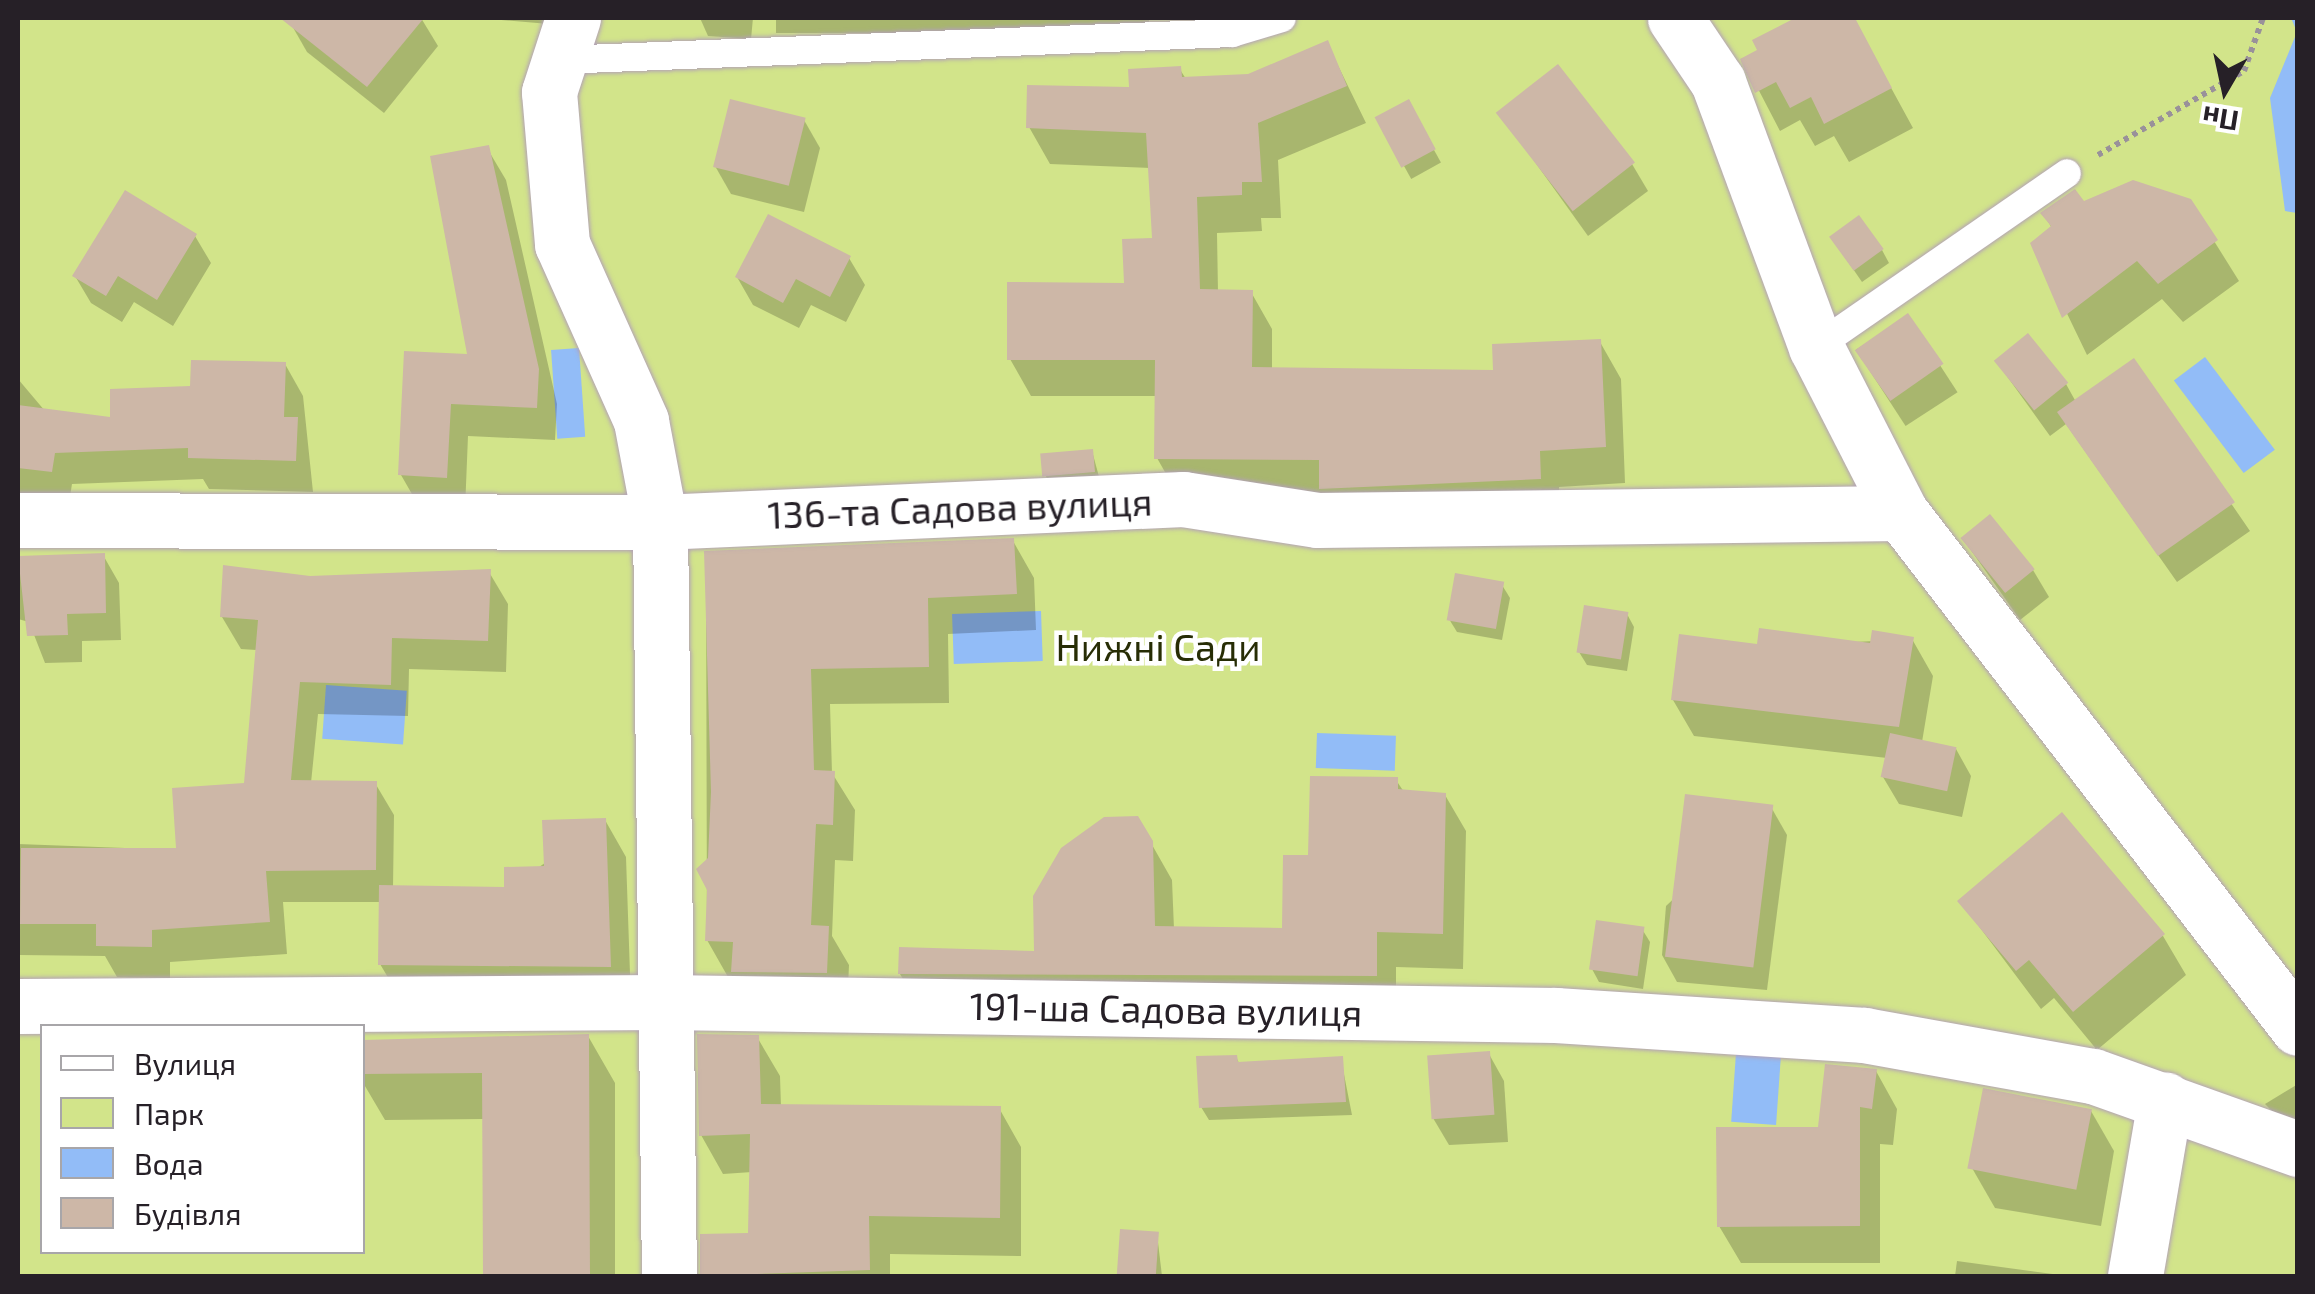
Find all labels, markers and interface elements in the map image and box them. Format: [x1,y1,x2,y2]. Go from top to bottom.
north arrow [2175,40,2275,140]
text: Пн [2200,100,2241,139]
street label: 136-та Садова вулиця [767,478,1153,538]
park label: Нижні Сади [1055,624,1261,670]
street label: 191-ша Садова вулиця [969,983,1363,1035]
legend [40,1024,365,1254]
text: Вулиця [134,1045,236,1081]
text: Парк [134,1095,204,1131]
text: Вода [134,1145,204,1181]
text: Будівля [134,1195,241,1231]

